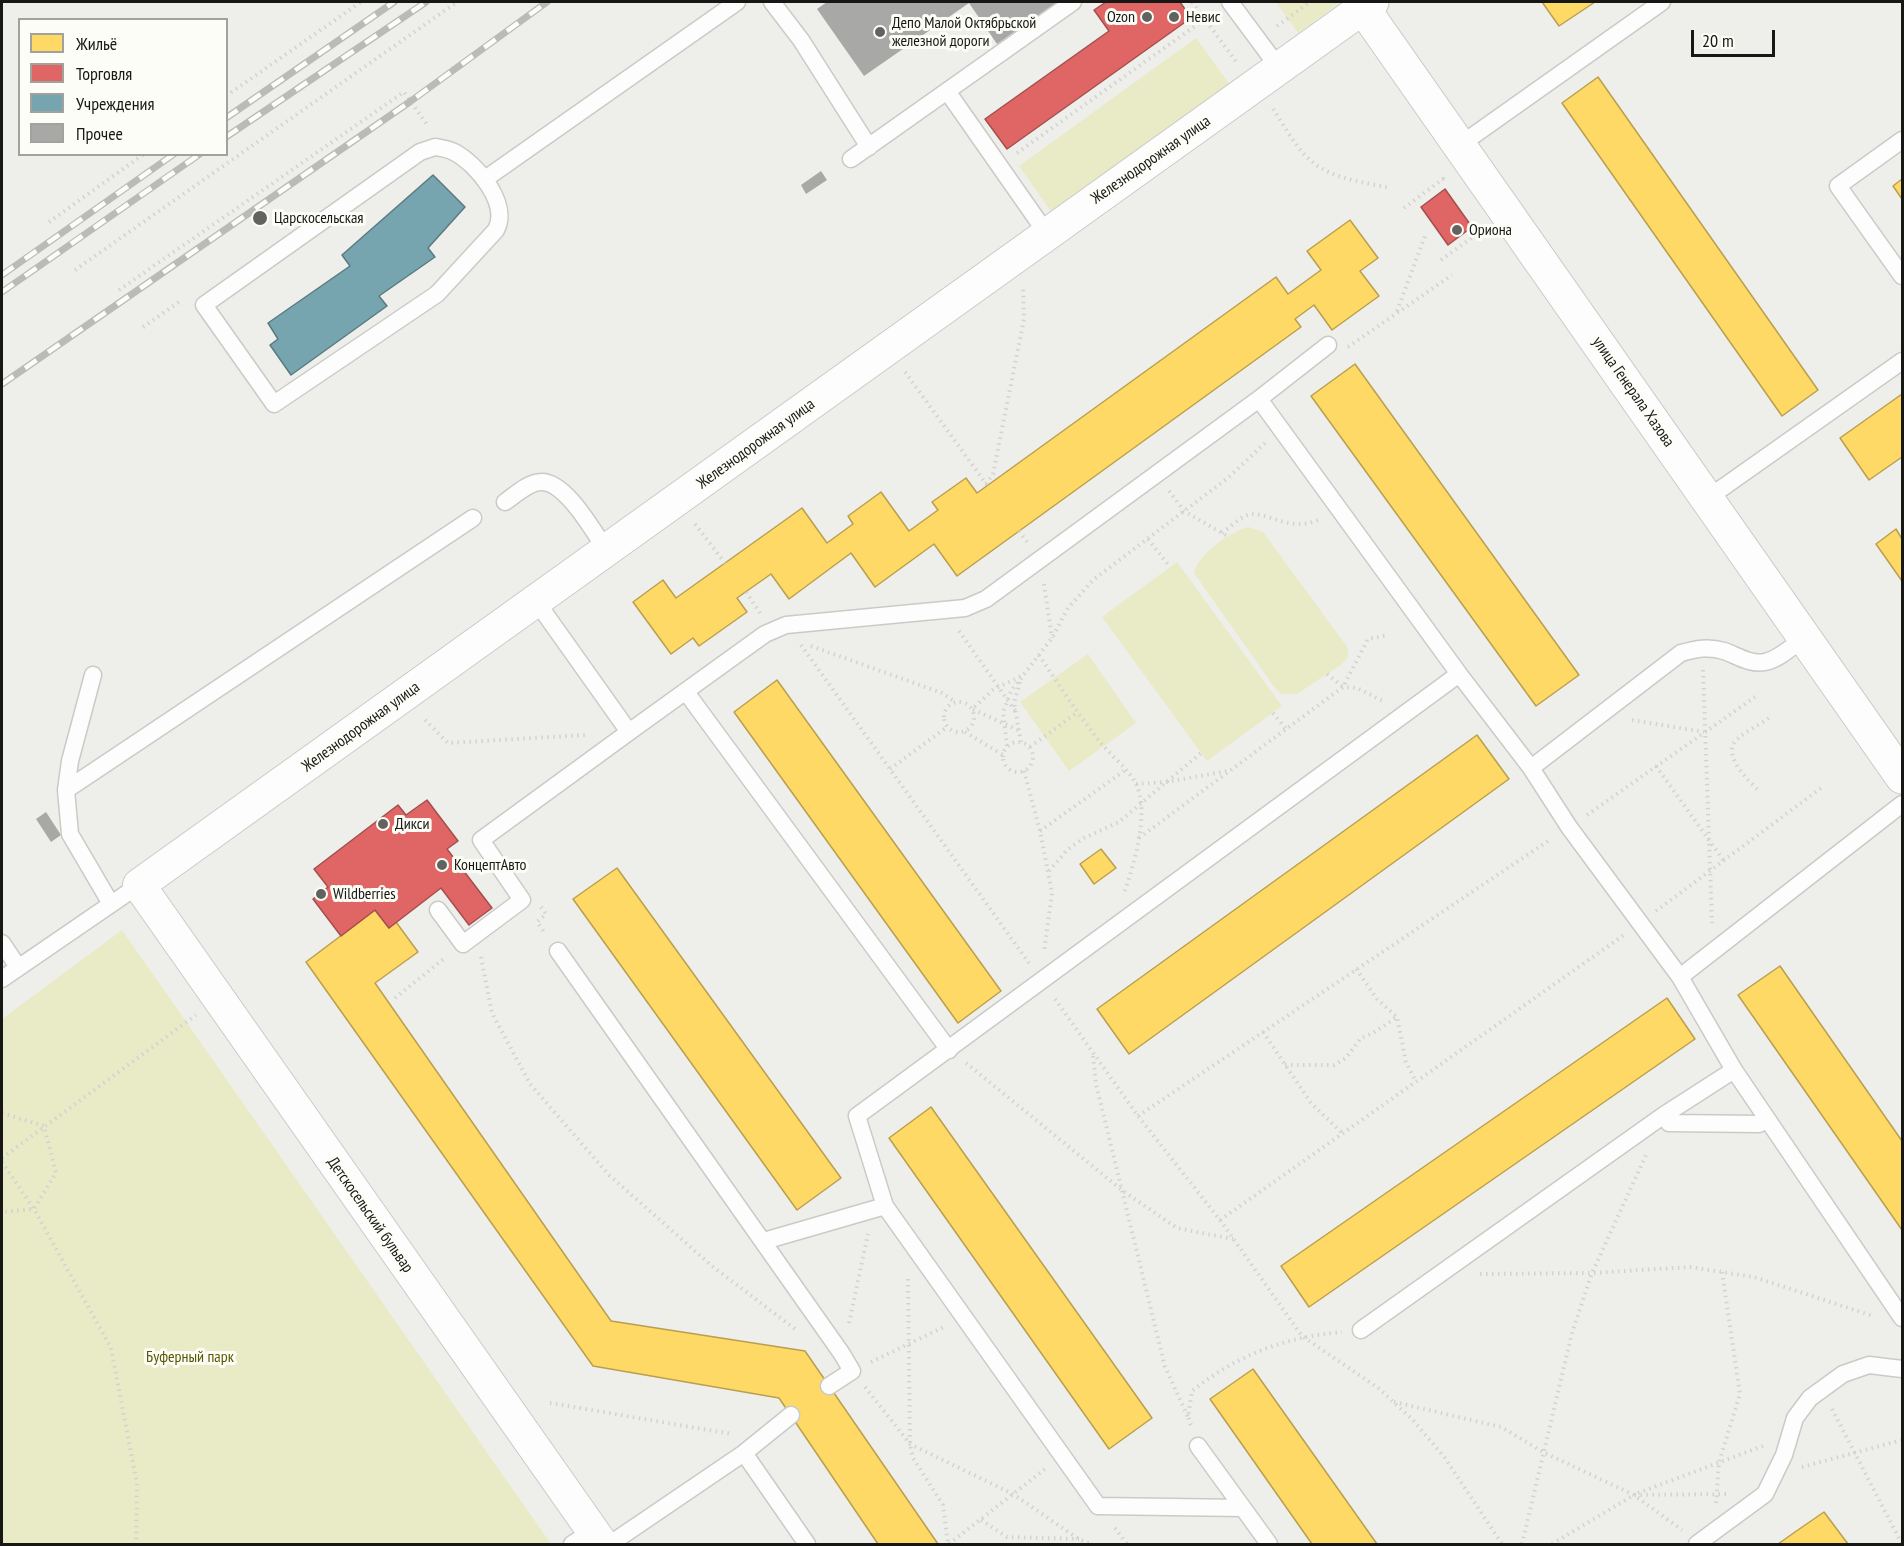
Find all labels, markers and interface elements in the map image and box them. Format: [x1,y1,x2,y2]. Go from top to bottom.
place label: Ozon [1107,7,1135,27]
place label: Невис [1186,7,1220,27]
marker: Ozon [1140,10,1154,24]
marker: Невис [1167,10,1181,24]
place label: Депо Малой Октябрьской железной дороги [892,13,1036,51]
legend [18,18,228,156]
scale bar [1694,18,1778,56]
marker: Депо Малой Октябрьской железной дороги [873,25,887,39]
text: 20 m [1702,29,1734,52]
text: Жильё [76,32,117,55]
text: Торговля [76,62,132,85]
text: Учреждения [76,92,154,115]
street label: Железнодорожная улица [1088,112,1214,208]
text: Прочее [76,122,123,145]
place label: Царскосельская [274,208,364,228]
marker: Царскосельская [251,209,269,227]
place label: Ориона [1469,220,1512,240]
marker: Ориона [1450,223,1464,237]
street label: улица Генерала Хазова [1588,333,1678,451]
street label: Железнодорожная улица [693,395,819,493]
street label: Железнодорожная улица [298,678,424,776]
place label: Дикси [395,814,429,834]
marker: Дикси [376,817,390,831]
place label: КонцептАвто [454,855,527,875]
marker: КонцептАвто [435,858,449,872]
place label: Wildberries [333,884,396,904]
marker: Wildberries [314,887,328,901]
street label: Детскосельский бульвар [323,1153,417,1277]
park label: Буферный парк [146,1347,234,1367]

